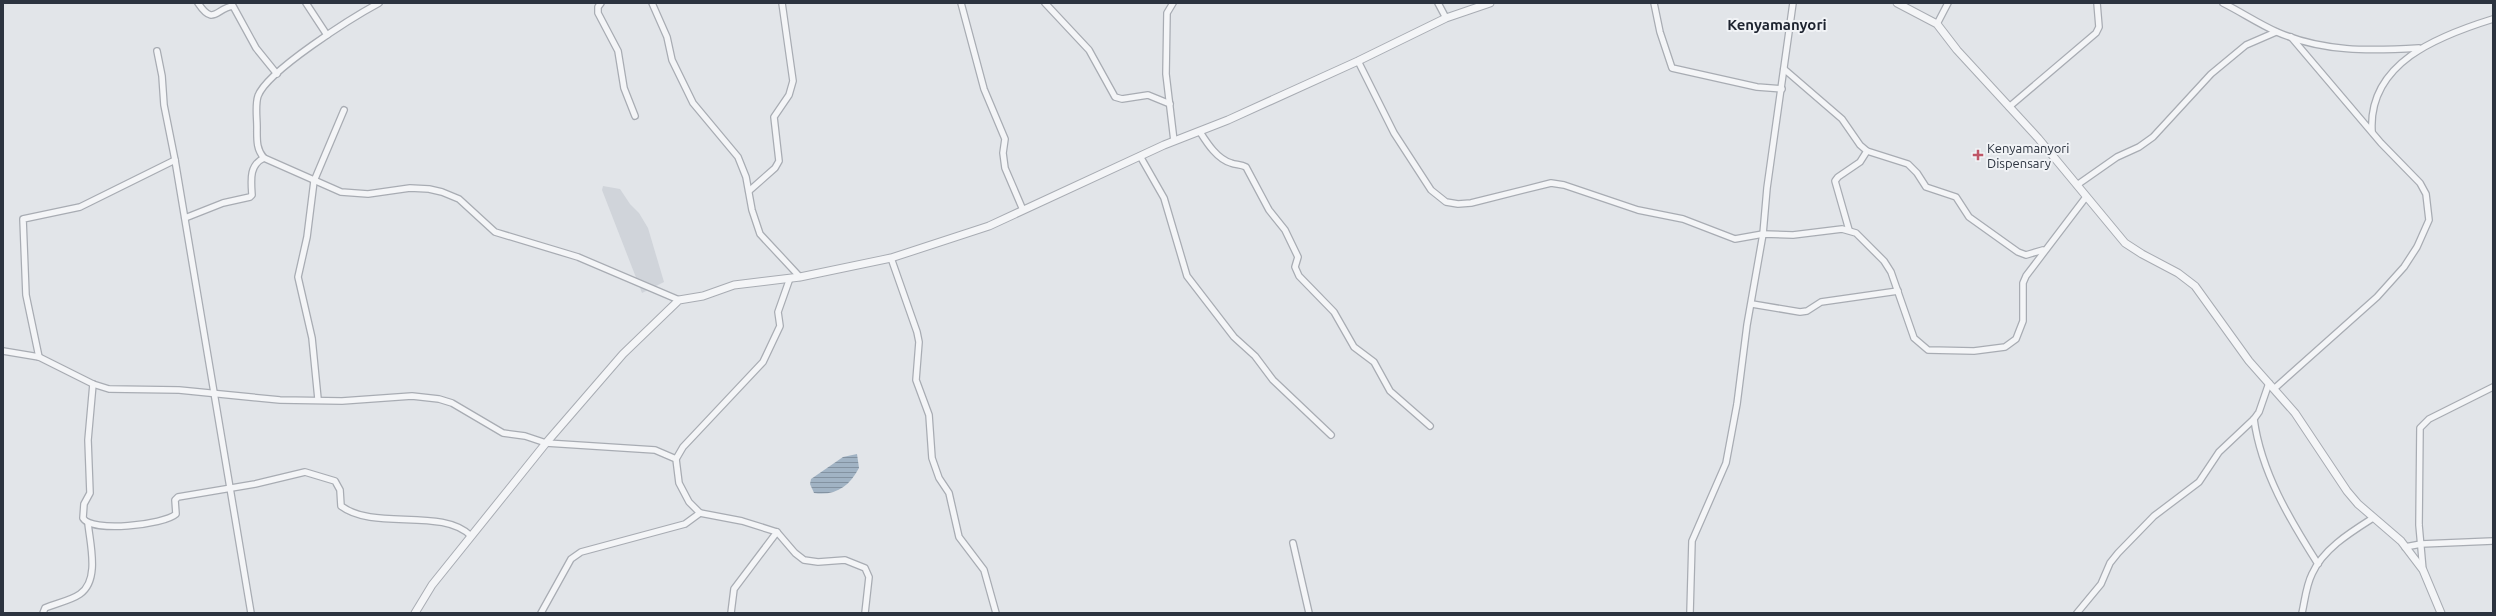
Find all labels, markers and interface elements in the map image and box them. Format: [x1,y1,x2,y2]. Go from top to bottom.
district label: Kenyamanyori [1727,16,1827,33]
place label: Kenyamanyori Dispensary [1987,141,2069,170]
marker: Kenyamanyori Dispensary [1972,149,1984,161]

